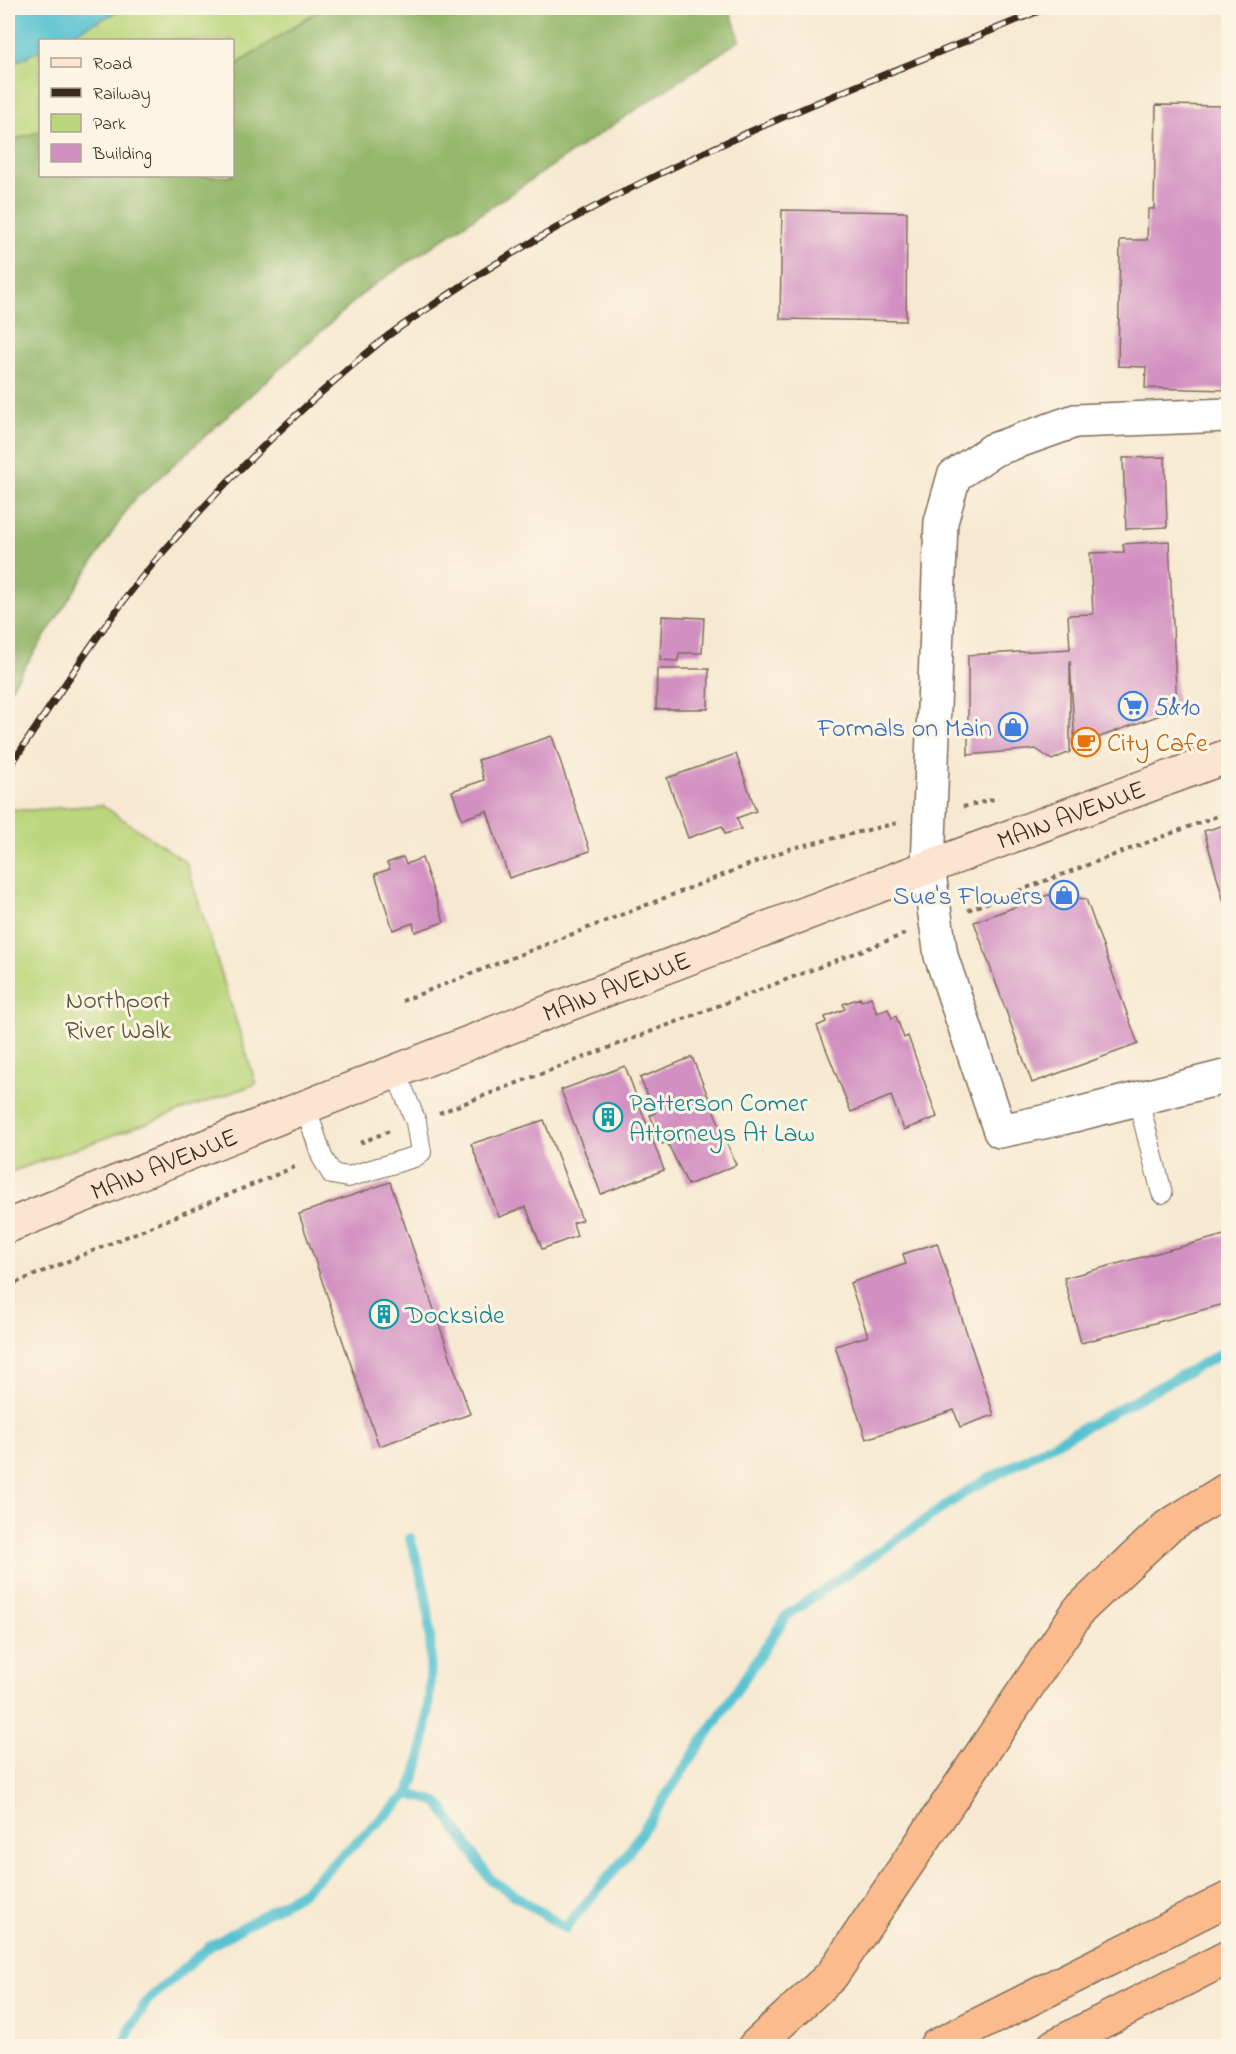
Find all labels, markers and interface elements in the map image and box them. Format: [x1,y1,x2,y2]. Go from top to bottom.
legend [39,39,234,177]
text: Road [93,52,132,78]
text: Railway [93,82,150,108]
text: Park [93,112,126,138]
text: Building [92,142,152,169]
supermarket icon: 5&10 [1117,690,1149,722]
place label: 5&10 [1154,690,1200,728]
place label: Formals on Main [816,711,992,749]
shop icon: Formals on Main [997,711,1029,743]
cafe icon: City Cafe [1070,726,1102,758]
place label: City Cafe [1107,726,1208,764]
street label: MAIN AVENUE [992,772,1152,862]
place label: Sue's Flowers [893,879,1043,917]
shop icon: Sue's Flowers [1048,879,1080,911]
street label: MAIN AVENUE [538,943,697,1034]
park label: Northport River Walk [65,983,172,1051]
place label: Patterson Comer Attorneys At Law [629,1086,815,1154]
building icon: Patterson Comer Attorneys At Law [592,1101,624,1133]
street label: MAIN AVENUE [86,1119,244,1213]
building icon: Dockside [368,1298,400,1330]
place label: Dockside [404,1298,505,1336]

